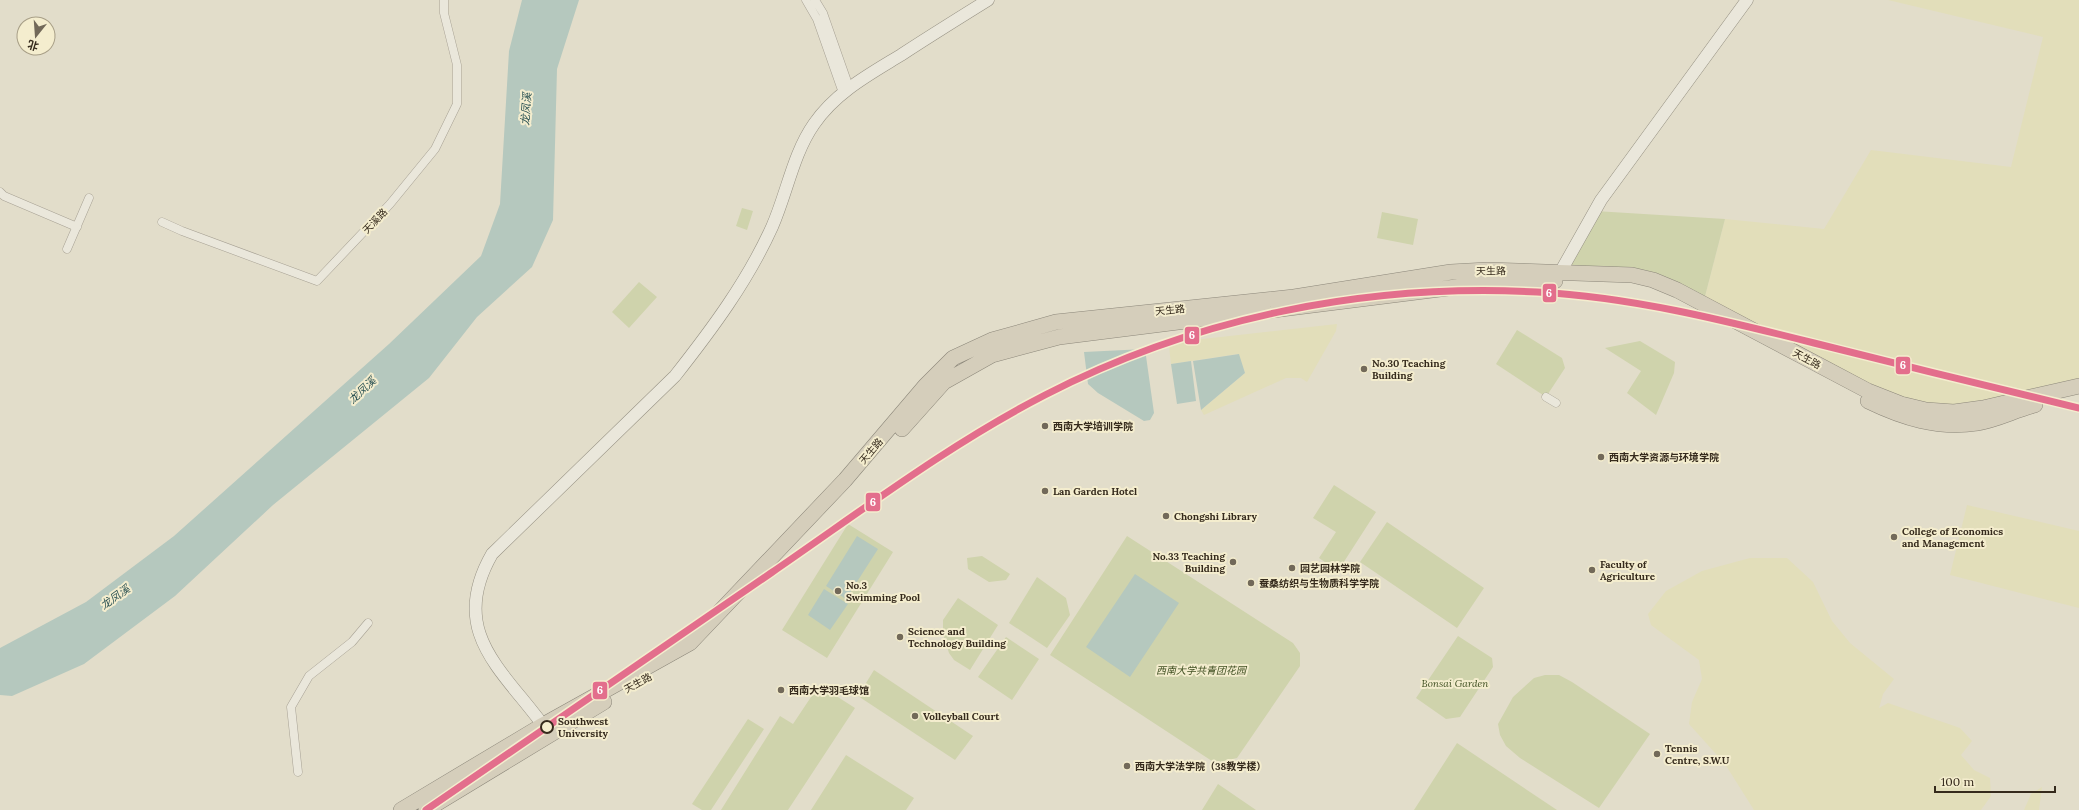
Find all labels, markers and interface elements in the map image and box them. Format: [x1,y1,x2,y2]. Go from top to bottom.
north arrow [16,16,56,56]
text: 北 [26,37,40,54]
water label: 龙凤溪 [518,91,534,126]
street label: 天溪路 [360,206,390,236]
street label: 天生路 [1476,264,1506,278]
line badge: 6 [1542,283,1557,303]
text: 6 [1546,286,1552,300]
street label: 天生路 [1154,302,1186,318]
line badge: 6 [1184,326,1200,345]
text: 6 [1189,328,1195,342]
street label: 天生路 [1791,346,1823,372]
line badge: 6 [1895,356,1911,375]
place label: No.30 Teaching Building [1372,357,1446,382]
text: 6 [1900,358,1906,372]
marker: No.30 Teaching Building [1359,364,1369,374]
water label: 龙凤溪 [345,373,380,406]
place label: 西南大学培训学院 [1053,420,1133,433]
marker: 西南大学培训学院 [1040,421,1050,431]
street label: 天生路 [856,435,886,467]
place label: 西南大学资源与环境学院 [1609,451,1719,464]
marker: 西南大学资源与环境学院 [1596,452,1606,462]
place label: Lan Garden Hotel [1053,485,1137,498]
marker: Lan Garden Hotel [1040,486,1050,496]
line badge: 6 [865,492,881,512]
text: 6 [870,495,876,509]
place label: Chongshi Library [1174,510,1258,523]
marker: Chongshi Library [1161,511,1171,521]
place label: College of Economics and Management [1902,525,2003,550]
marker: College of Economics and Management [1889,532,1899,542]
place label: No.33 Teaching Building [1152,550,1225,575]
marker: No.33 Teaching Building [1228,557,1238,567]
place label: Faculty of Agriculture [1600,558,1656,583]
place label: 园艺园林学院 [1300,562,1360,575]
marker: 园艺园林学院 [1287,563,1297,573]
marker: Faculty of Agriculture [1587,565,1597,575]
place label: 蚕桑纺织与生物质科学学院 [1259,577,1379,590]
marker: 蚕桑纺织与生物质科学学院 [1246,578,1256,588]
place label: No.3 Swimming Pool [846,579,920,604]
water label: 龙凤溪 [97,581,133,612]
marker: No.3 Swimming Pool [833,586,843,596]
place label: Science and Technology Building [908,625,1006,650]
marker: Science and Technology Building [895,632,905,642]
park label: 西南大学共青团花园 [1156,664,1248,677]
street label: 天生路 [622,670,654,696]
park label: Bonsai Garden [1421,677,1489,690]
line badge: 6 [592,681,608,700]
text: 6 [597,683,603,697]
place label: 西南大学羽毛球馆 [789,684,869,697]
marker: 西南大学羽毛球馆 [776,685,786,695]
place label: Volleyball Court [923,710,1000,723]
marker: Volleyball Court [910,711,920,721]
place label: Southwest University [558,715,609,740]
marker: Southwest University [540,720,554,734]
place label: Tennis Centre, S.W.U [1665,742,1730,767]
marker: Tennis Centre, S.W.U [1652,749,1662,759]
place label: 西南大学法学院（38教学楼） [1135,760,1266,773]
marker: 西南大学法学院（38教学楼） [1122,761,1132,771]
scale bar [1935,768,2055,794]
text: 100 m [1941,774,1974,789]

